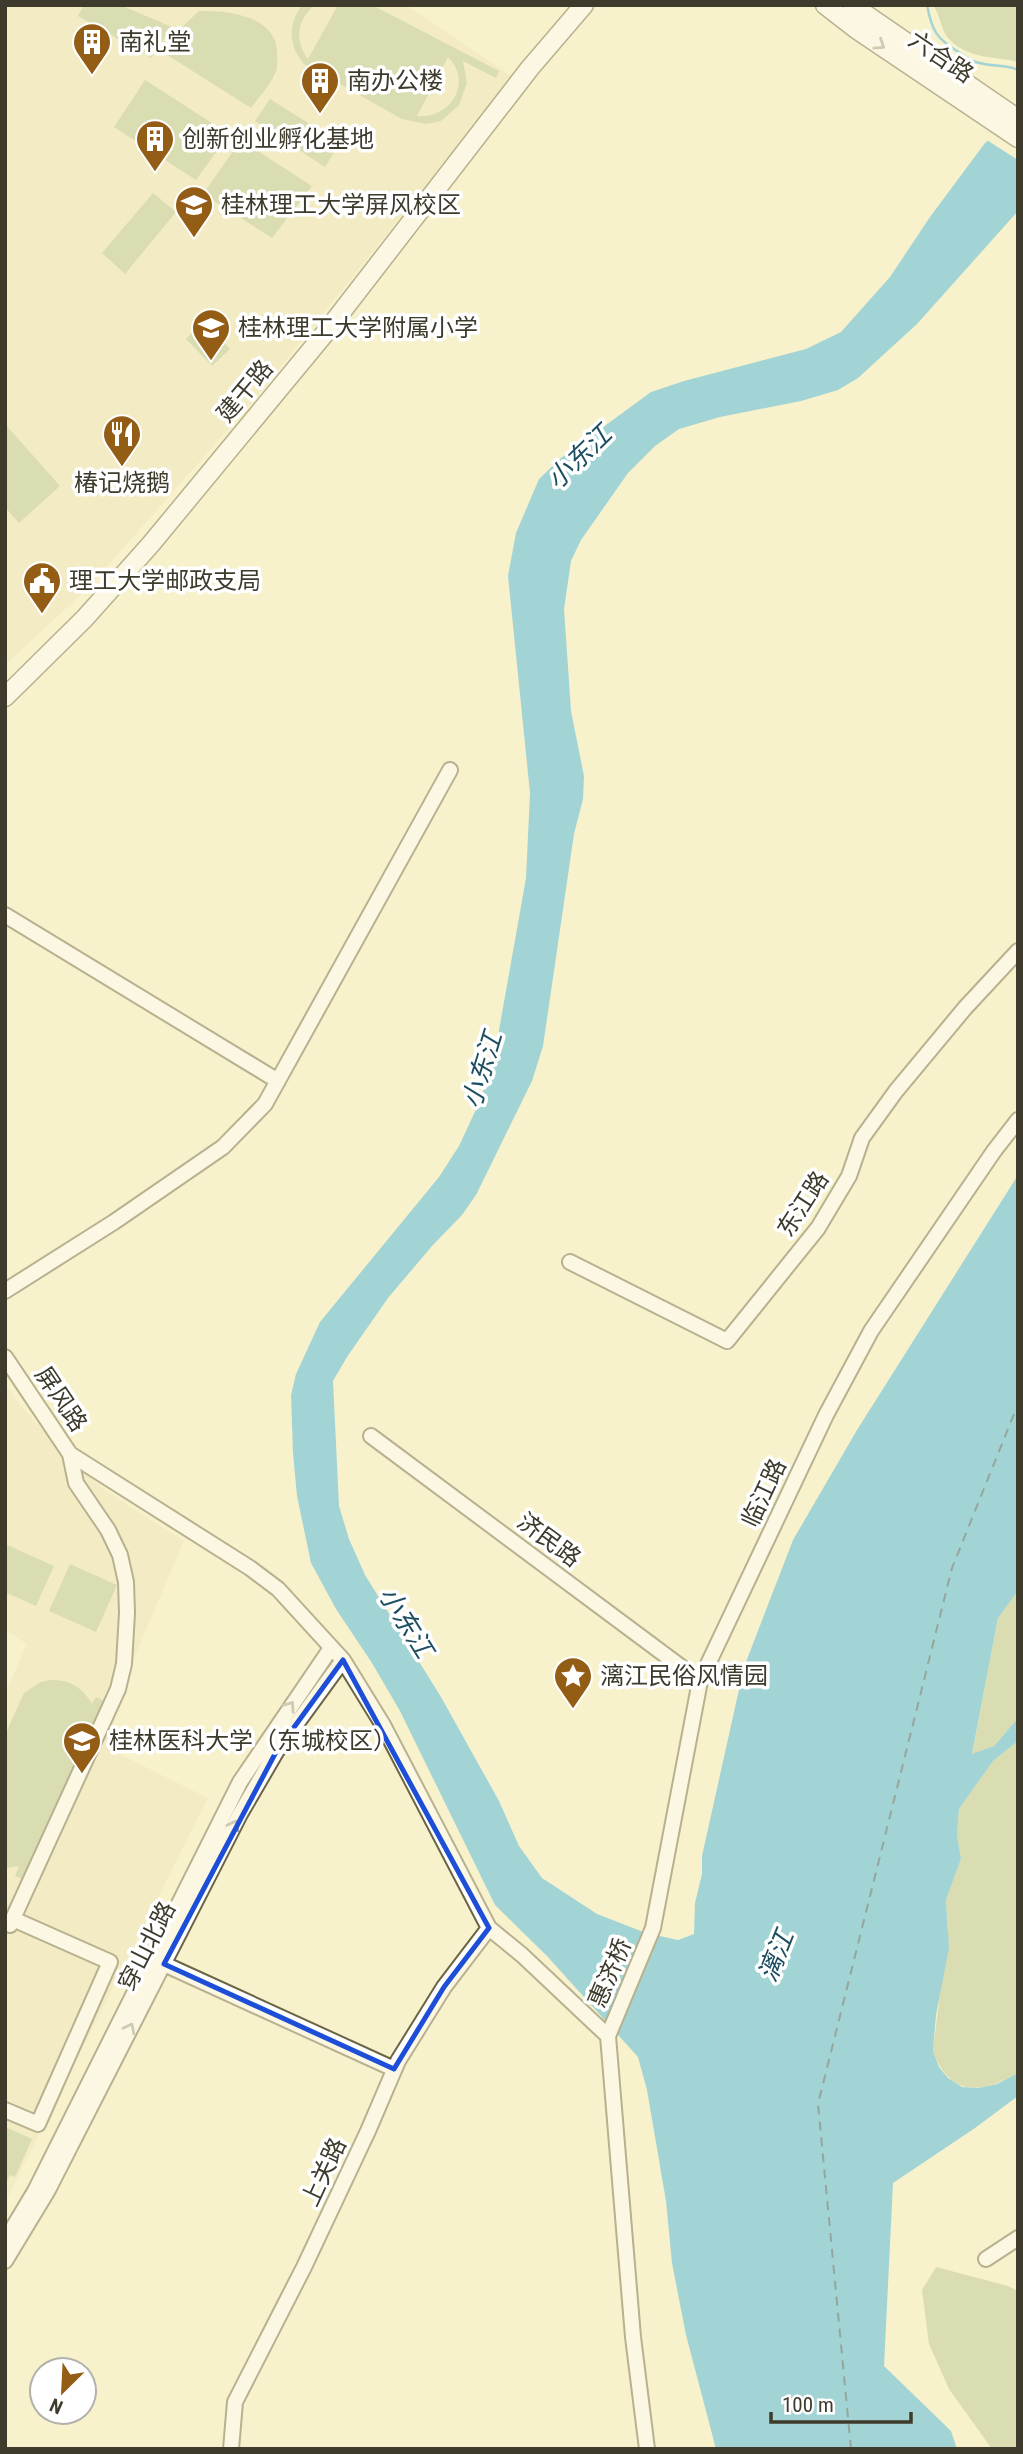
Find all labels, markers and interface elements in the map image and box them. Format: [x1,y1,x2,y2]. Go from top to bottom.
building icon: 南礼堂 [71,21,113,76]
street label: 六合路 [903,25,979,89]
place label: 南礼堂 [119,28,191,56]
one-way arrow [872,37,885,50]
building icon: 南办公楼 [299,60,341,115]
place label: 南办公楼 [347,67,443,95]
building icon: 创新创业孵化基地 [134,118,176,173]
place label: 创新创业孵化基地 [182,125,374,153]
school or university icon: 桂林理工大学屏风校区 [173,184,215,239]
place label: 桂林理工大学屏风校区 [221,191,461,219]
school or university icon: 桂林理工大学附属小学 [190,307,232,362]
place label: 桂林理工大学附属小学 [238,314,478,342]
street label: 建干路 [211,354,279,428]
restaurant icon: 椿记烧鹅 [101,413,143,468]
water label: 小东江 [541,417,620,495]
place label: 椿记烧鹅 [74,469,170,497]
public building icon: 理工大学邮政支局 [21,560,63,615]
place label: 理工大学邮政支局 [69,567,261,595]
water label: 小东江 [456,1025,509,1112]
street label: 东江路 [772,1166,834,1242]
street label: 屏风路 [29,1361,93,1437]
street label: 临江路 [736,1454,792,1532]
street label: 济民路 [512,1507,586,1573]
water label: 小东江 [373,1581,441,1666]
place icon: 漓江民俗风情园 [552,1655,594,1710]
place label: 漓江民俗风情园 [600,1662,768,1690]
one-way arrow [282,1700,295,1713]
school or university icon: 桂林医科大学（东城校区） [61,1720,103,1775]
place label: 桂林医科大学（东城校区） [109,1727,397,1755]
one-way arrow [225,1820,239,1833]
street label: 穿山北路 [113,1897,181,1995]
water label: 漓江 [752,1923,801,1986]
street label: 惠济桥 [583,1934,637,2012]
one-way arrow [122,2023,136,2035]
street label: 上关路 [296,2133,352,2211]
north arrow [28,2356,98,2426]
scale bar [771,2380,911,2424]
text: N [46,2393,66,2419]
text: 100 m [782,2393,834,2417]

